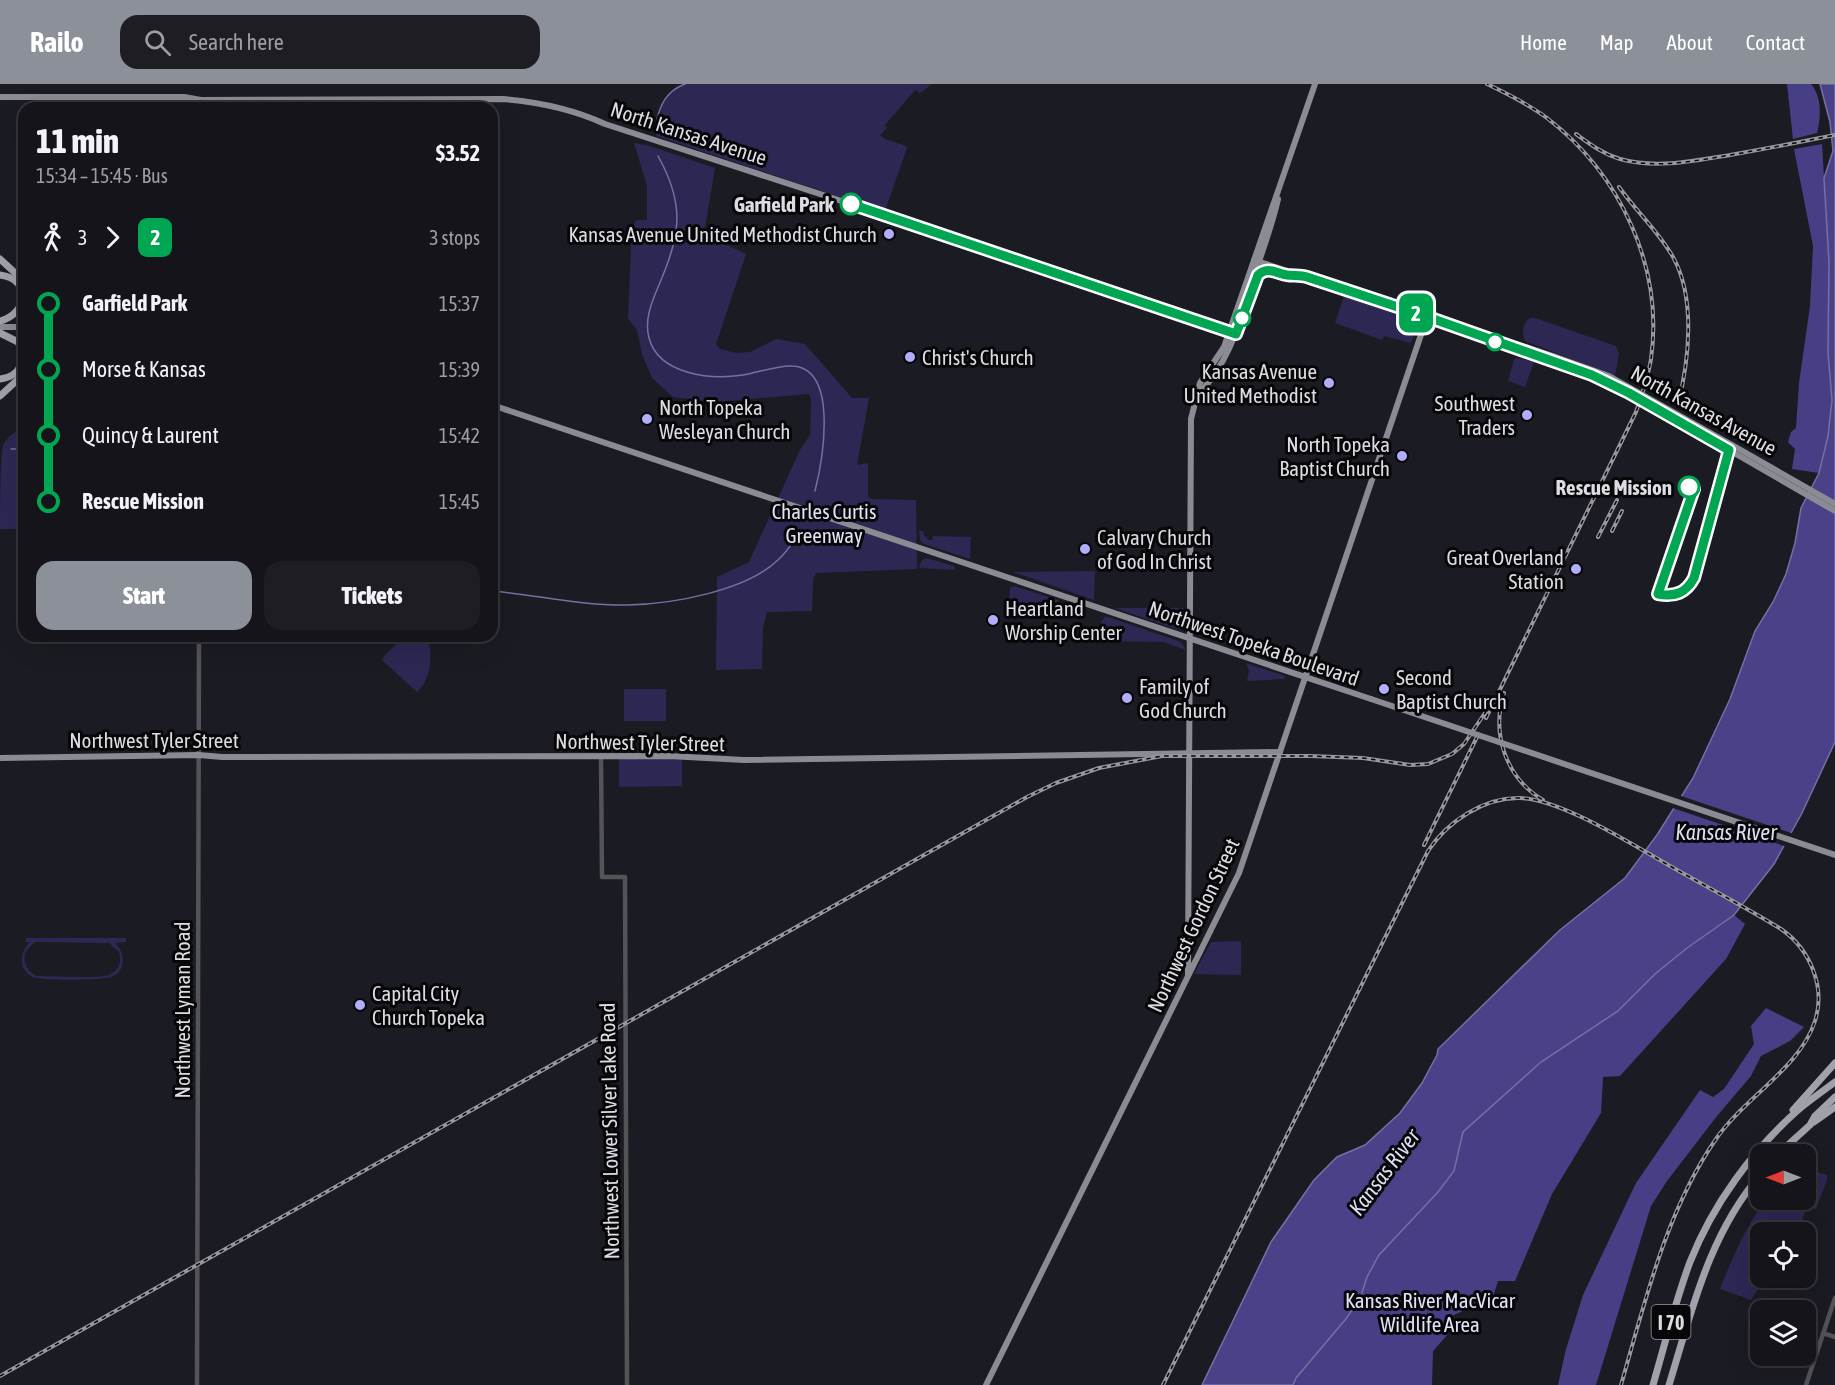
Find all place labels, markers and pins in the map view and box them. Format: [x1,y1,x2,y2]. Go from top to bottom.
place label: Garfield Park [734,192,835,216]
marker: Garfield Park [840,193,862,215]
place label: Kansas Avenue United Methodist Church [568,222,877,246]
marker: Kansas Avenue United Methodist Church [882,227,896,241]
unlabelled marker [1233,309,1251,327]
unlabelled marker [1486,333,1504,351]
place label: Christ's Church [922,345,1034,369]
marker: Christ's Church [903,350,917,364]
place label: Kansas Avenue United Methodist [1184,359,1317,407]
marker: Kansas Avenue United Methodist [1322,376,1336,390]
place label: Southwest Traders [1435,391,1515,439]
place label: North Topeka Wesleyan Church [659,395,790,443]
marker: Southwest Traders [1520,408,1534,422]
marker: North Topeka Wesleyan Church [640,412,654,426]
place label: North Topeka Baptist Church [1279,432,1390,480]
marker: North Topeka Baptist Church [1395,449,1409,463]
place label: Rescue Mission [1556,475,1672,499]
marker: Rescue Mission [1678,476,1700,498]
place label: Calvary Church of God In Christ [1097,525,1212,573]
marker: Calvary Church of God In Christ [1078,542,1092,556]
place label: Great Overland Station [1447,545,1564,593]
marker: Great Overland Station [1569,562,1583,576]
place label: Heartland Worship Center [1005,596,1122,644]
marker: Heartland Worship Center [986,613,1000,627]
place label: Second Baptist Church [1396,665,1507,713]
place label: Family of God Church [1139,674,1227,722]
marker: Second Baptist Church [1377,682,1391,696]
marker: Family of God Church [1120,691,1134,705]
place label: Capital City Church Topeka [372,981,485,1029]
marker: Capital City Church Topeka [353,998,367,1012]

